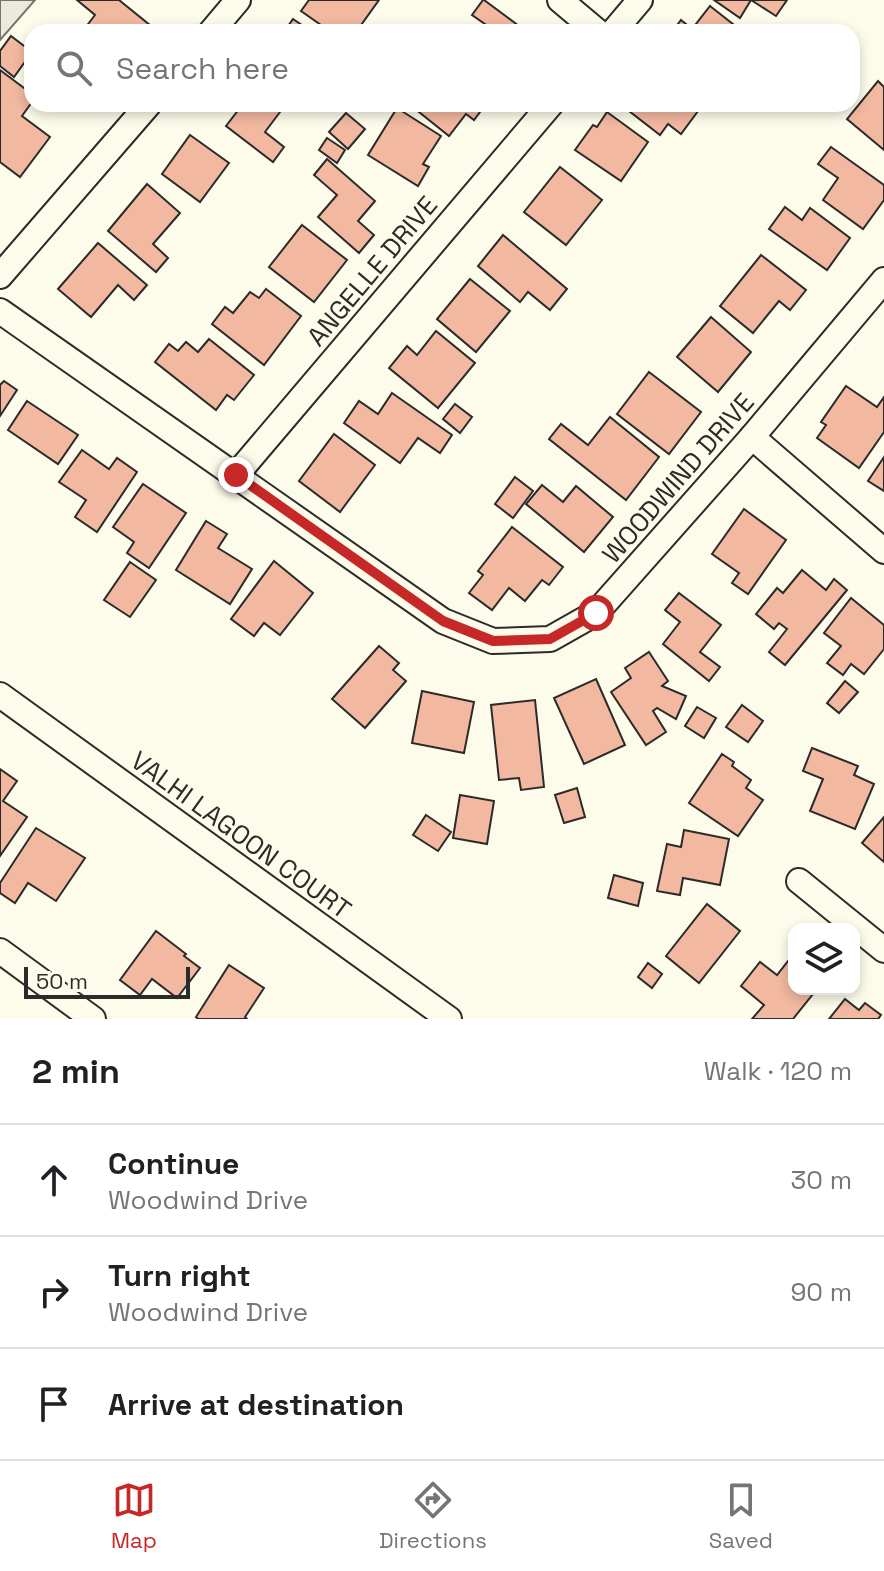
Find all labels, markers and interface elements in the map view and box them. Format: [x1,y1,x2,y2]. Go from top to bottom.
search box [24,24,860,112]
icon: search [52,46,96,90]
text: Search here [116,49,289,88]
street label: ANGELLE DRIVE [299,189,445,353]
street label: WOODWIND DRIVE [595,386,761,570]
route end [218,457,254,493]
route start [578,595,614,631]
street label: VALHI LAGOON COURT [124,744,358,926]
map controls [788,923,860,995]
button: layers [788,923,860,995]
scale bar [24,963,190,999]
text: 50 m [36,967,88,995]
text: 2 min [32,1050,120,1093]
text: Walk · 120 m [704,1054,852,1088]
text: Continue [108,1144,239,1183]
icon: ahead [32,1158,76,1202]
text: 30 m [791,1163,852,1197]
text: Woodwind Drive [108,1183,308,1217]
text: Turn right [108,1256,251,1295]
icon: right [32,1270,76,1314]
text: 90 m [790,1275,852,1309]
text: Woodwind Drive [108,1295,308,1329]
icon: arrive [32,1382,76,1426]
text: Arrive at destination [108,1385,404,1424]
tab: Map [111,1478,157,1554]
tab: Directions [379,1478,487,1554]
tab: Saved [709,1478,773,1554]

